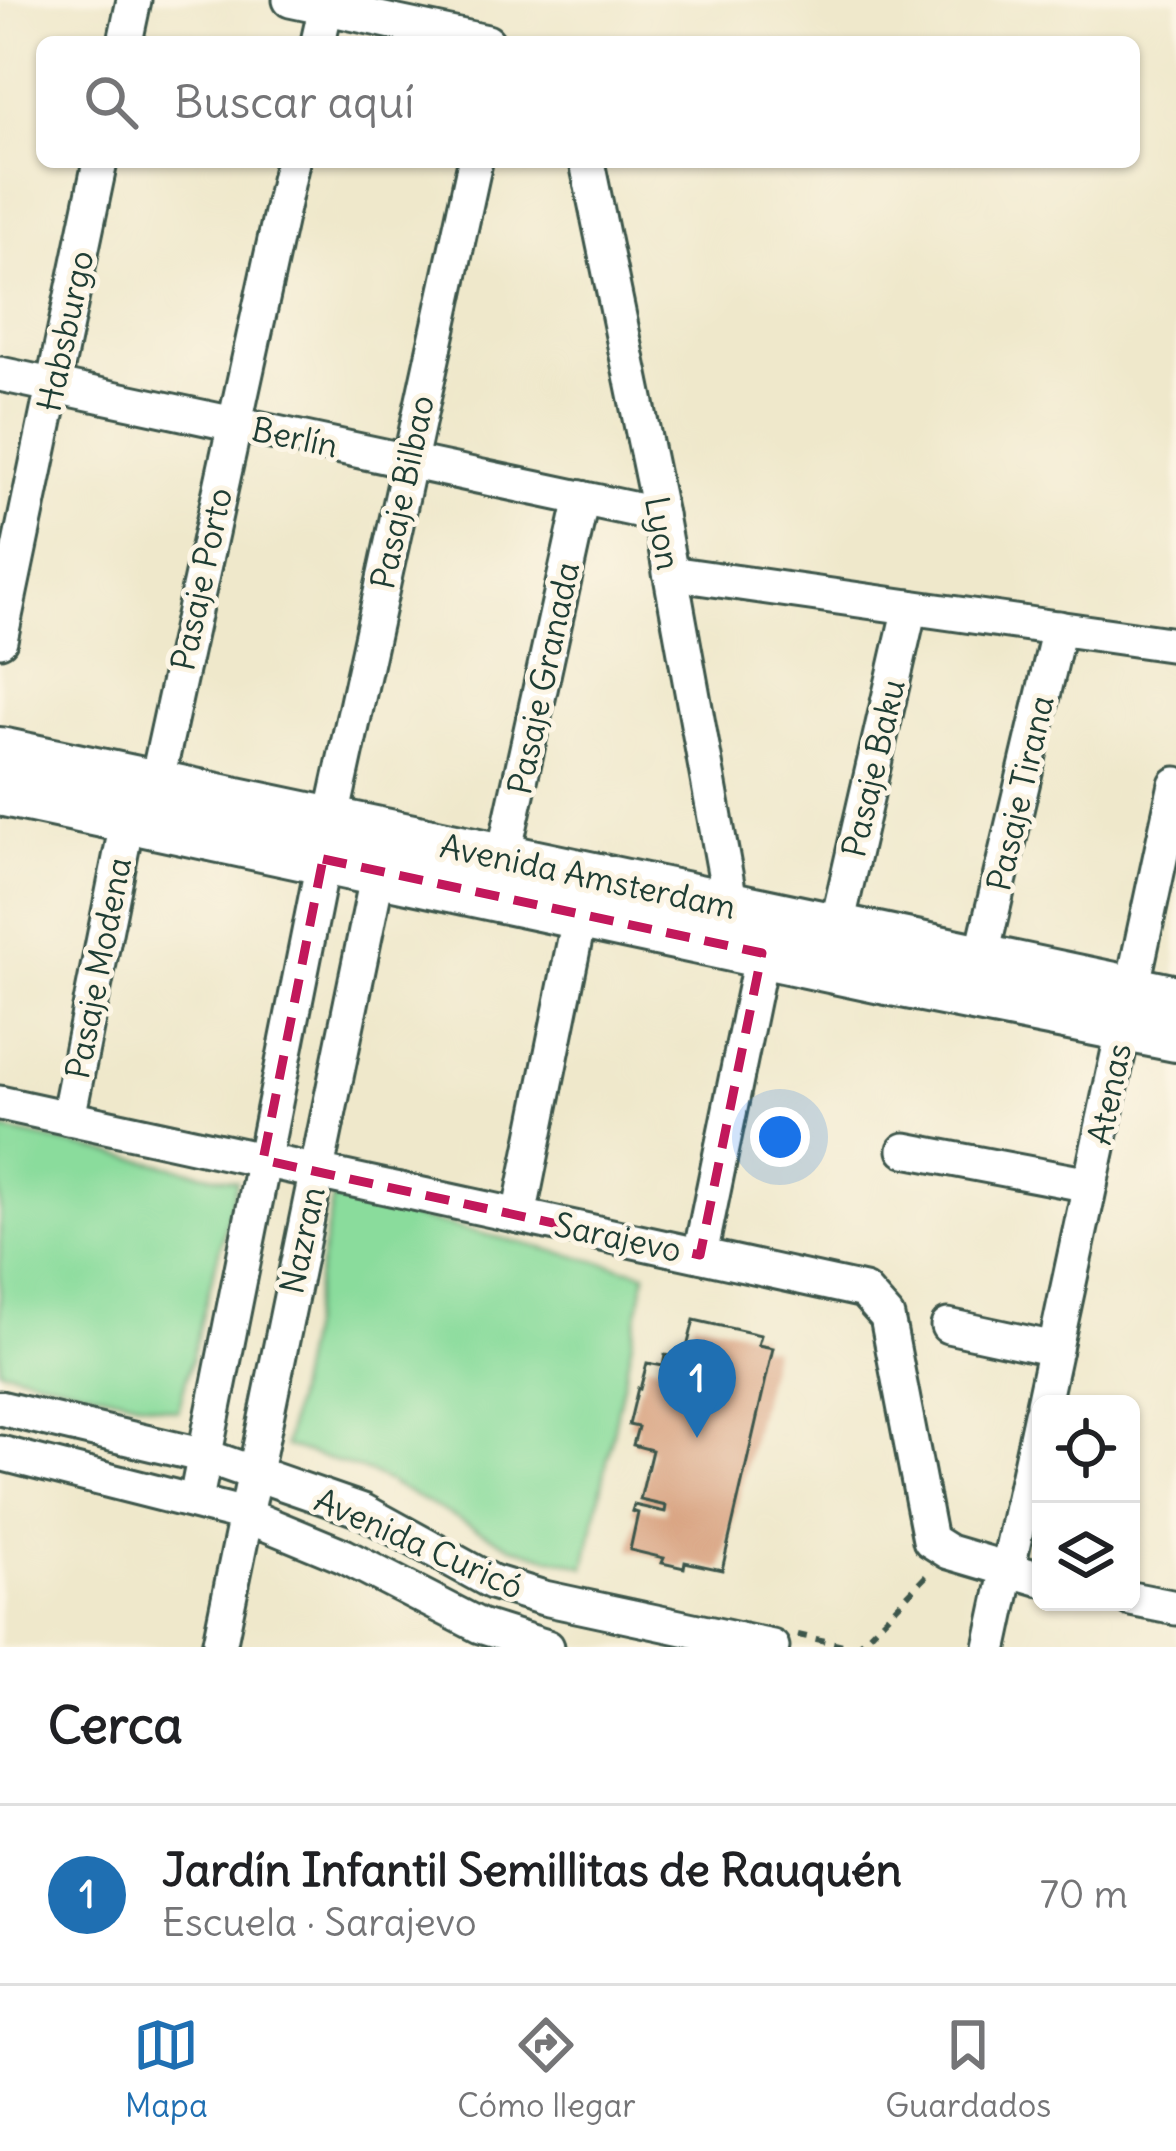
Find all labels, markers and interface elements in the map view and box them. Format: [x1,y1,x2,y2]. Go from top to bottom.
search box [36,36,1140,168]
icon: search [78,69,144,135]
text: Buscar aquí [174,74,414,130]
street label: Habsburgo [27,247,103,415]
street label: Pasaje Bilbao [361,391,443,593]
street label: Berlín [248,407,342,467]
street label: Pasaje Porto [161,484,241,674]
street label: Lyon [636,493,690,573]
street label: Pasaje Granada [498,558,588,798]
street label: Pasaje Baku [832,675,914,861]
street label: Pasaje Tirana [977,691,1063,895]
street label: Avenida Amsterdam [436,824,740,928]
street label: Pasaje Modena [56,854,140,1082]
street label: Atenas [1078,1040,1140,1148]
your location [750,1107,810,1167]
street label: Nazran [270,1183,334,1297]
street label: Sarajevo [551,1203,685,1271]
pin: 1 [658,1339,736,1438]
map controls [1032,1395,1140,1611]
button: locate [1032,1395,1140,1503]
street label: Avenida Curicó [308,1478,530,1608]
button: layers [1032,1503,1140,1611]
text: Cerca [48,1693,183,1757]
text: Jardín Infantil Semillitas de Rauquén [162,1842,902,1898]
text: 1 [79,1870,95,1919]
text: 70 m [1040,1870,1128,1919]
text: Escuela · Sarajevo [162,1898,477,1947]
tab: Mapa [125,2012,208,2126]
tab: Cómo llegar [457,2012,636,2126]
tab: Guardados [885,2012,1051,2126]

